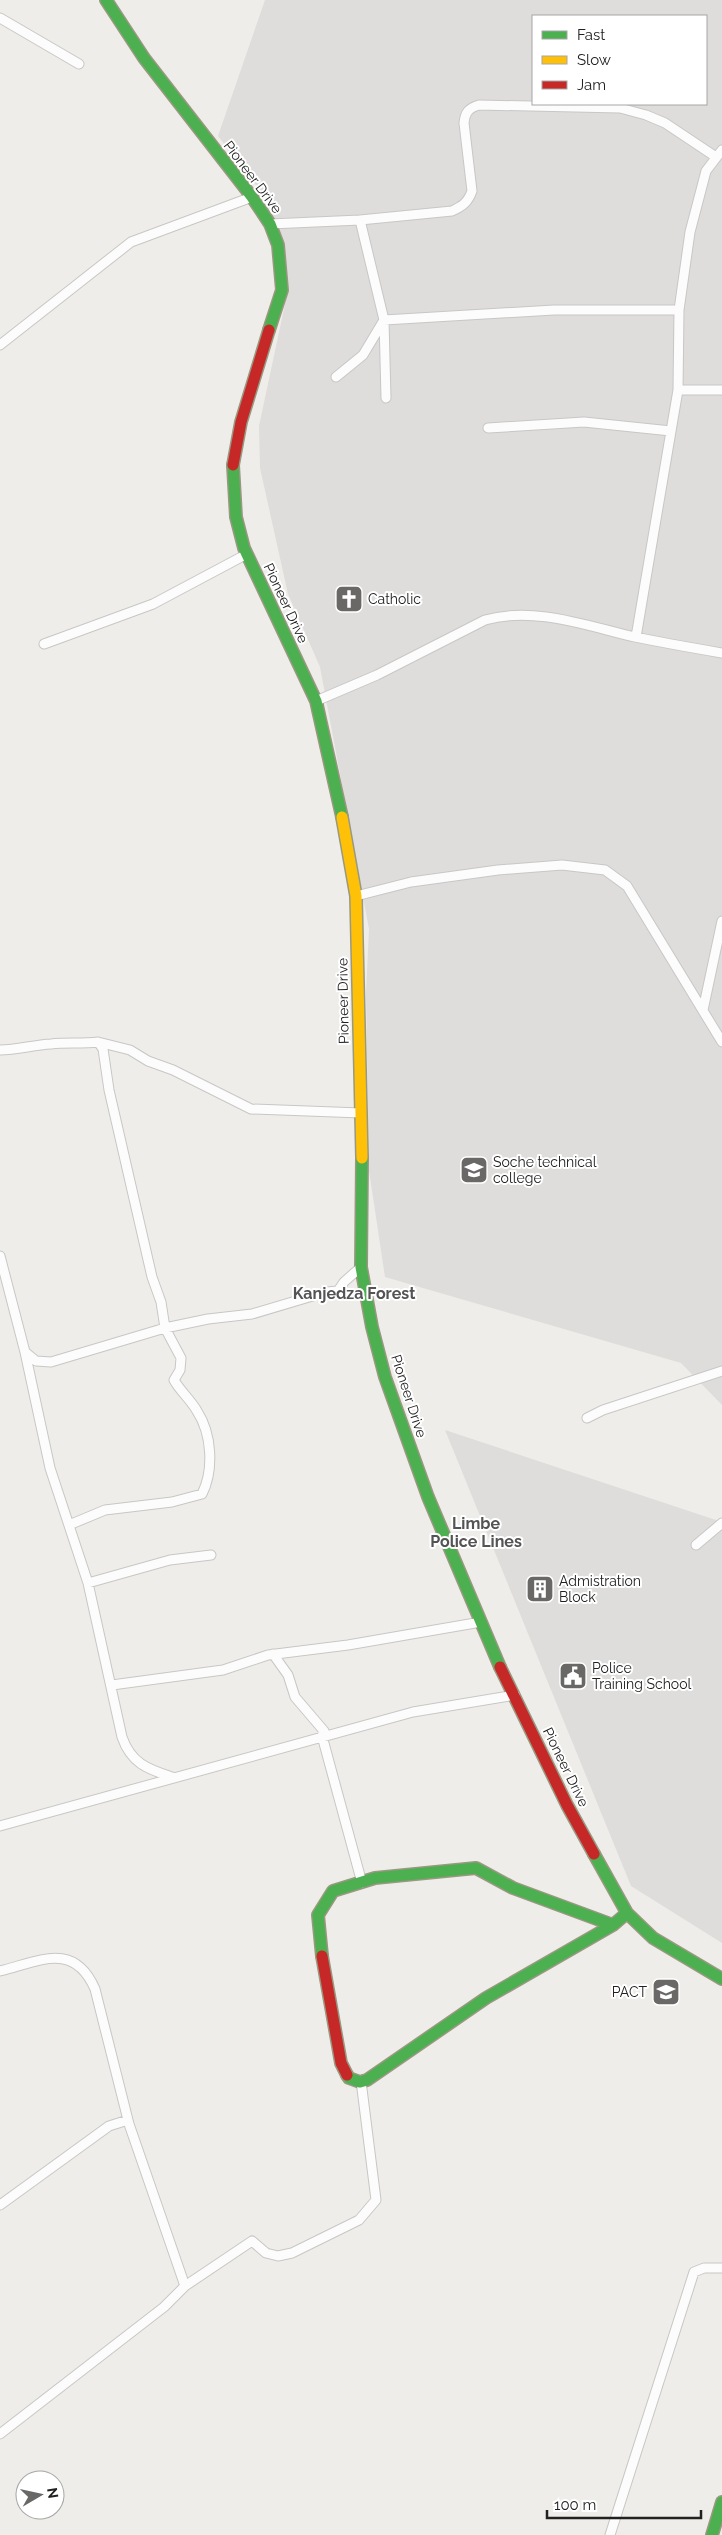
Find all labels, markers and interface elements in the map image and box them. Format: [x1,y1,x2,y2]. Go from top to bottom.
legend [532,15,707,105]
text: Fast [577,26,605,44]
text: Slow [577,51,611,69]
text: Jam [577,76,606,94]
street label: Pioneer Drive [221,138,285,216]
street label: Pioneer Drive [261,561,311,645]
church icon: Catholic [334,584,364,614]
place label: Catholic [368,591,421,607]
street label: Pioneer Drive [334,958,352,1044]
place label: Soche technical college [493,1154,597,1186]
school or university icon: Soche technical college [459,1155,489,1185]
district label: Kanjedza Forest [293,1284,415,1303]
street label: Pioneer Drive [388,1353,430,1439]
district label: Limbe Police Lines [430,1514,522,1551]
place label: Admistration Block [559,1573,641,1605]
building icon: Admistration Block [525,1574,555,1604]
place label: Police Training School [592,1660,691,1692]
public building icon: Police Training School [558,1661,588,1691]
street label: Pioneer Drive [540,1725,592,1809]
school or university icon: PACT [651,1977,681,2007]
place label: PACT [612,1984,647,2000]
north arrow [15,2470,65,2520]
text: N [44,2486,62,2499]
scale bar [547,2488,701,2520]
text: 100 m [554,2496,596,2514]

